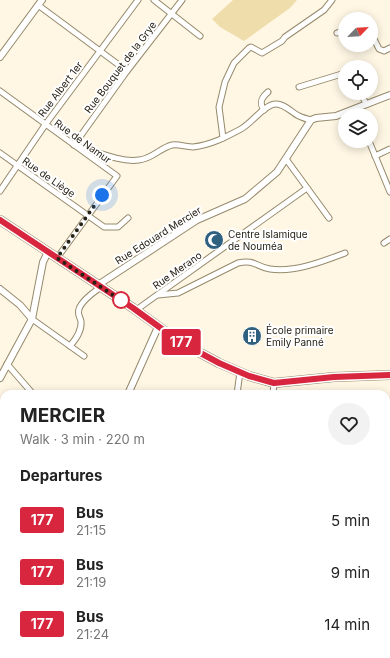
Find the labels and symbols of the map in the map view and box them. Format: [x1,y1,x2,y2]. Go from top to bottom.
north arrow [338,12,378,52]
street label: Rue Bouquet de la Grye [82,19,158,115]
street label: Rue Albert 1er [35,59,85,119]
street label: Rue de Namur [52,116,114,166]
street label: Rue de Liège [20,154,78,200]
your location [92,185,112,205]
street label: Rue Edouard Mercier [113,203,204,266]
place label: Centre Islamique de Nouméa [228,228,308,252]
mosque icon: Centre Islamique de Nouméa [203,229,225,251]
street label: Rue Merano [150,249,204,291]
unlabelled marker [112,291,130,309]
place label: École primaire Emily Panné [266,323,334,348]
building icon: École primaire Emily Panné [241,325,263,347]
line badge: 177 [158,329,204,355]

